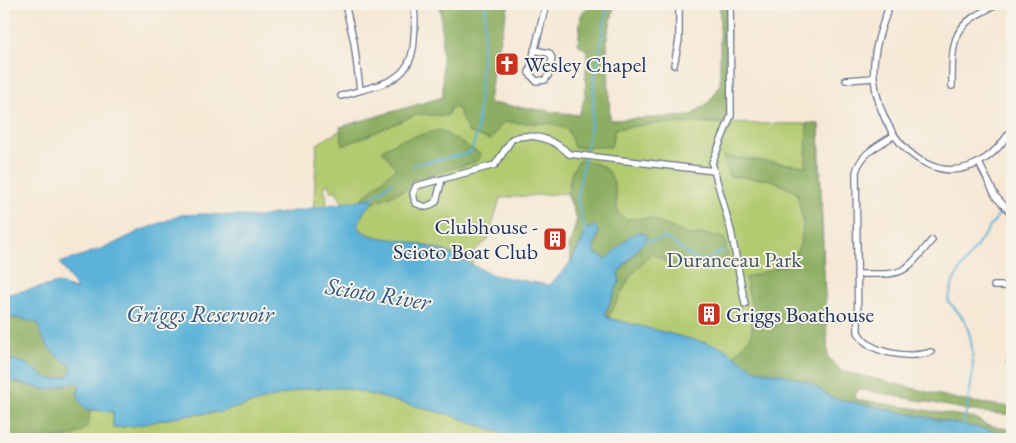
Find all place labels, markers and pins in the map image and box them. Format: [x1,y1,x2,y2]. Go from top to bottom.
place label: Wesley Chapel [524,50,647,79]
church icon: Wesley Chapel [494,51,520,77]
place label: Clubhouse - Scioto Boat Club [393,212,538,266]
building icon: Clubhouse - Scioto Boat Club [542,226,568,252]
place label: Griggs Boathouse [726,300,874,329]
building icon: Griggs Boathouse [696,301,722,327]

